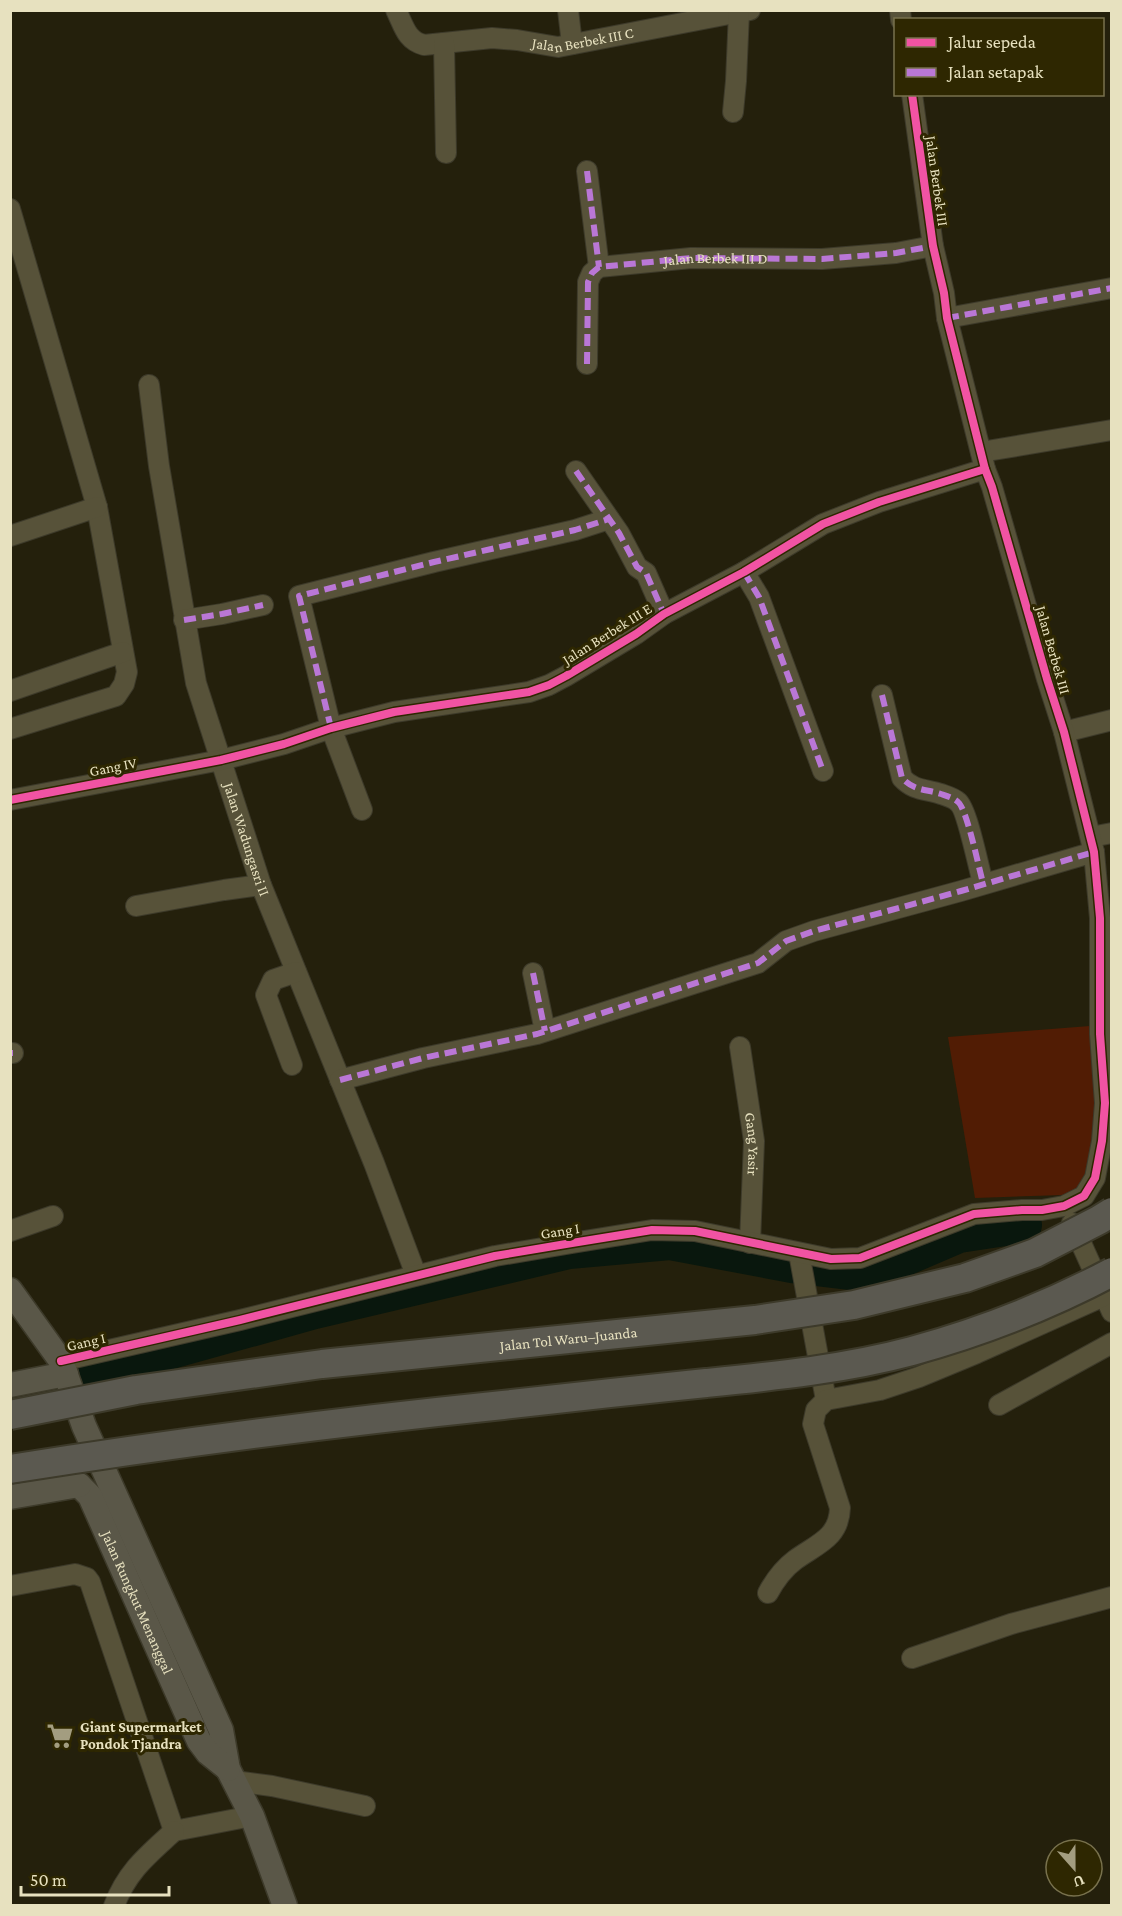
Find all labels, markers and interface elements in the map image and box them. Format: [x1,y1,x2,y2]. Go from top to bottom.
legend [894,18,1104,96]
street label: Jalan Berbek III C [529,25,635,56]
text: Jalur sepeda [946,32,1036,52]
text: Jalan setapak [946,62,1044,82]
street label: Jalan Berbek III [921,133,951,227]
street label: Jalan Berbek III D [661,250,768,270]
street label: Jalan Berbek III E [558,600,655,670]
street label: Jalan Berbek III [1031,602,1073,696]
street label: Gang IV [88,755,139,780]
street label: Jalan Wadungasri II [219,779,273,898]
street label: Gang Yasir [742,1111,762,1177]
street label: Gang I [539,1220,581,1243]
street label: Jalan Tol Waru–Juanda [497,1324,638,1355]
street label: Gang I [65,1330,107,1355]
street label: Jalan Rungkut Menanggal [97,1527,176,1676]
place label: Giant Supermarket Pondok Tjandra [80,1719,202,1753]
supermarket icon: Giant Supermarket Pondok Tjandra [45,1721,75,1751]
north arrow [1044,1838,1104,1898]
scale bar [21,1859,170,1897]
text: 50 m [30,1870,67,1890]
text: U [1071,1872,1087,1891]

